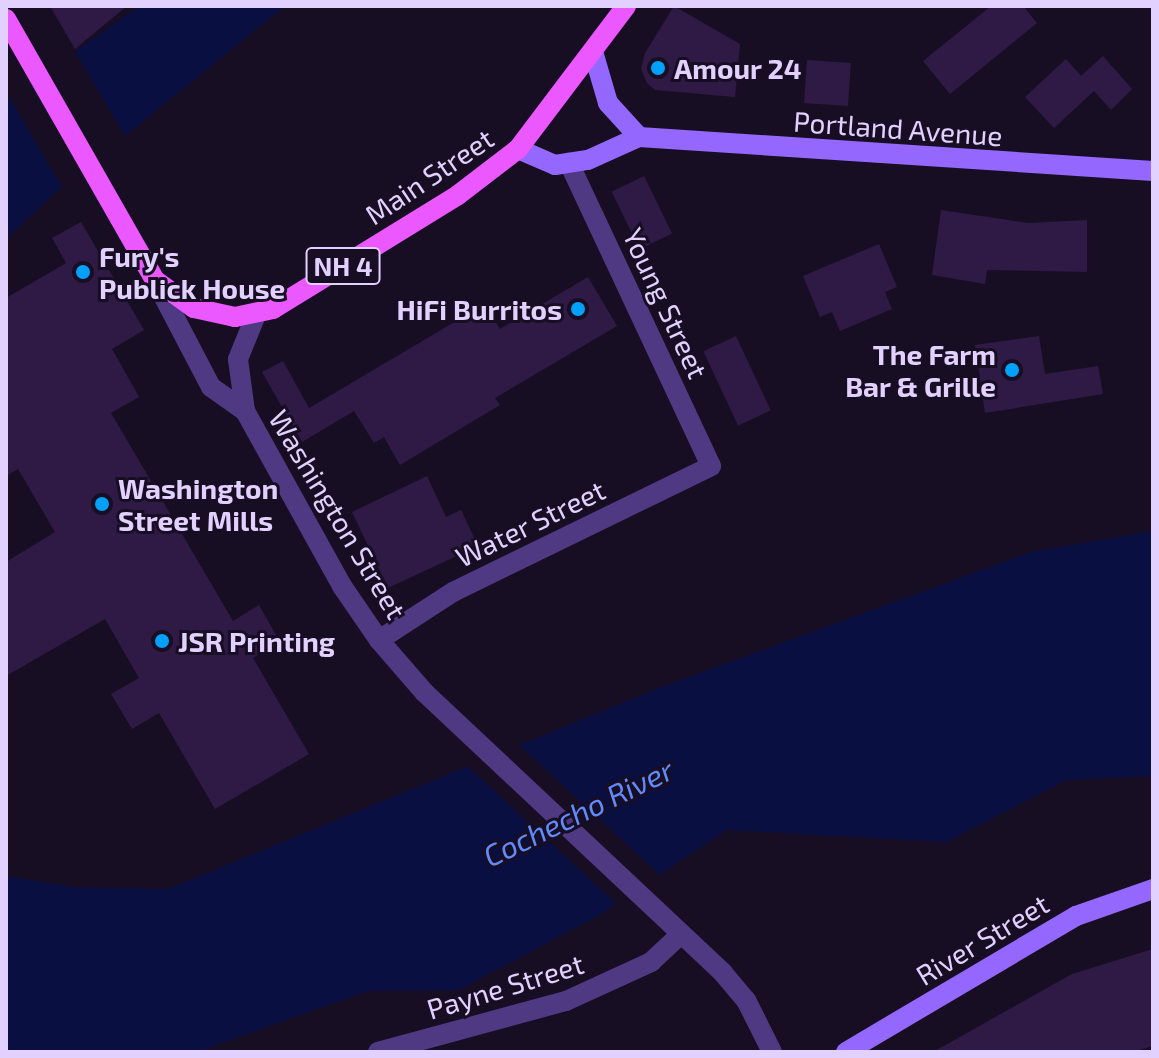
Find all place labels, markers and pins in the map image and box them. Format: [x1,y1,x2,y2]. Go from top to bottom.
place label: Amour 24 [674,51,802,85]
marker: Amour 24 [649,59,667,77]
place label: Fury's Publick House [99,239,286,305]
marker: Fury's Publick House [74,263,92,281]
place label: HiFi Burritos [397,292,562,326]
marker: HiFi Burritos [569,300,587,318]
place label: The Farm Bar & Grille [845,337,996,403]
marker: The Farm Bar & Grille [1003,361,1021,379]
place label: Washington Street Mills [118,471,278,537]
marker: Washington Street Mills [93,495,111,513]
place label: JSR Printing [178,624,335,658]
marker: JSR Printing [153,632,171,650]

